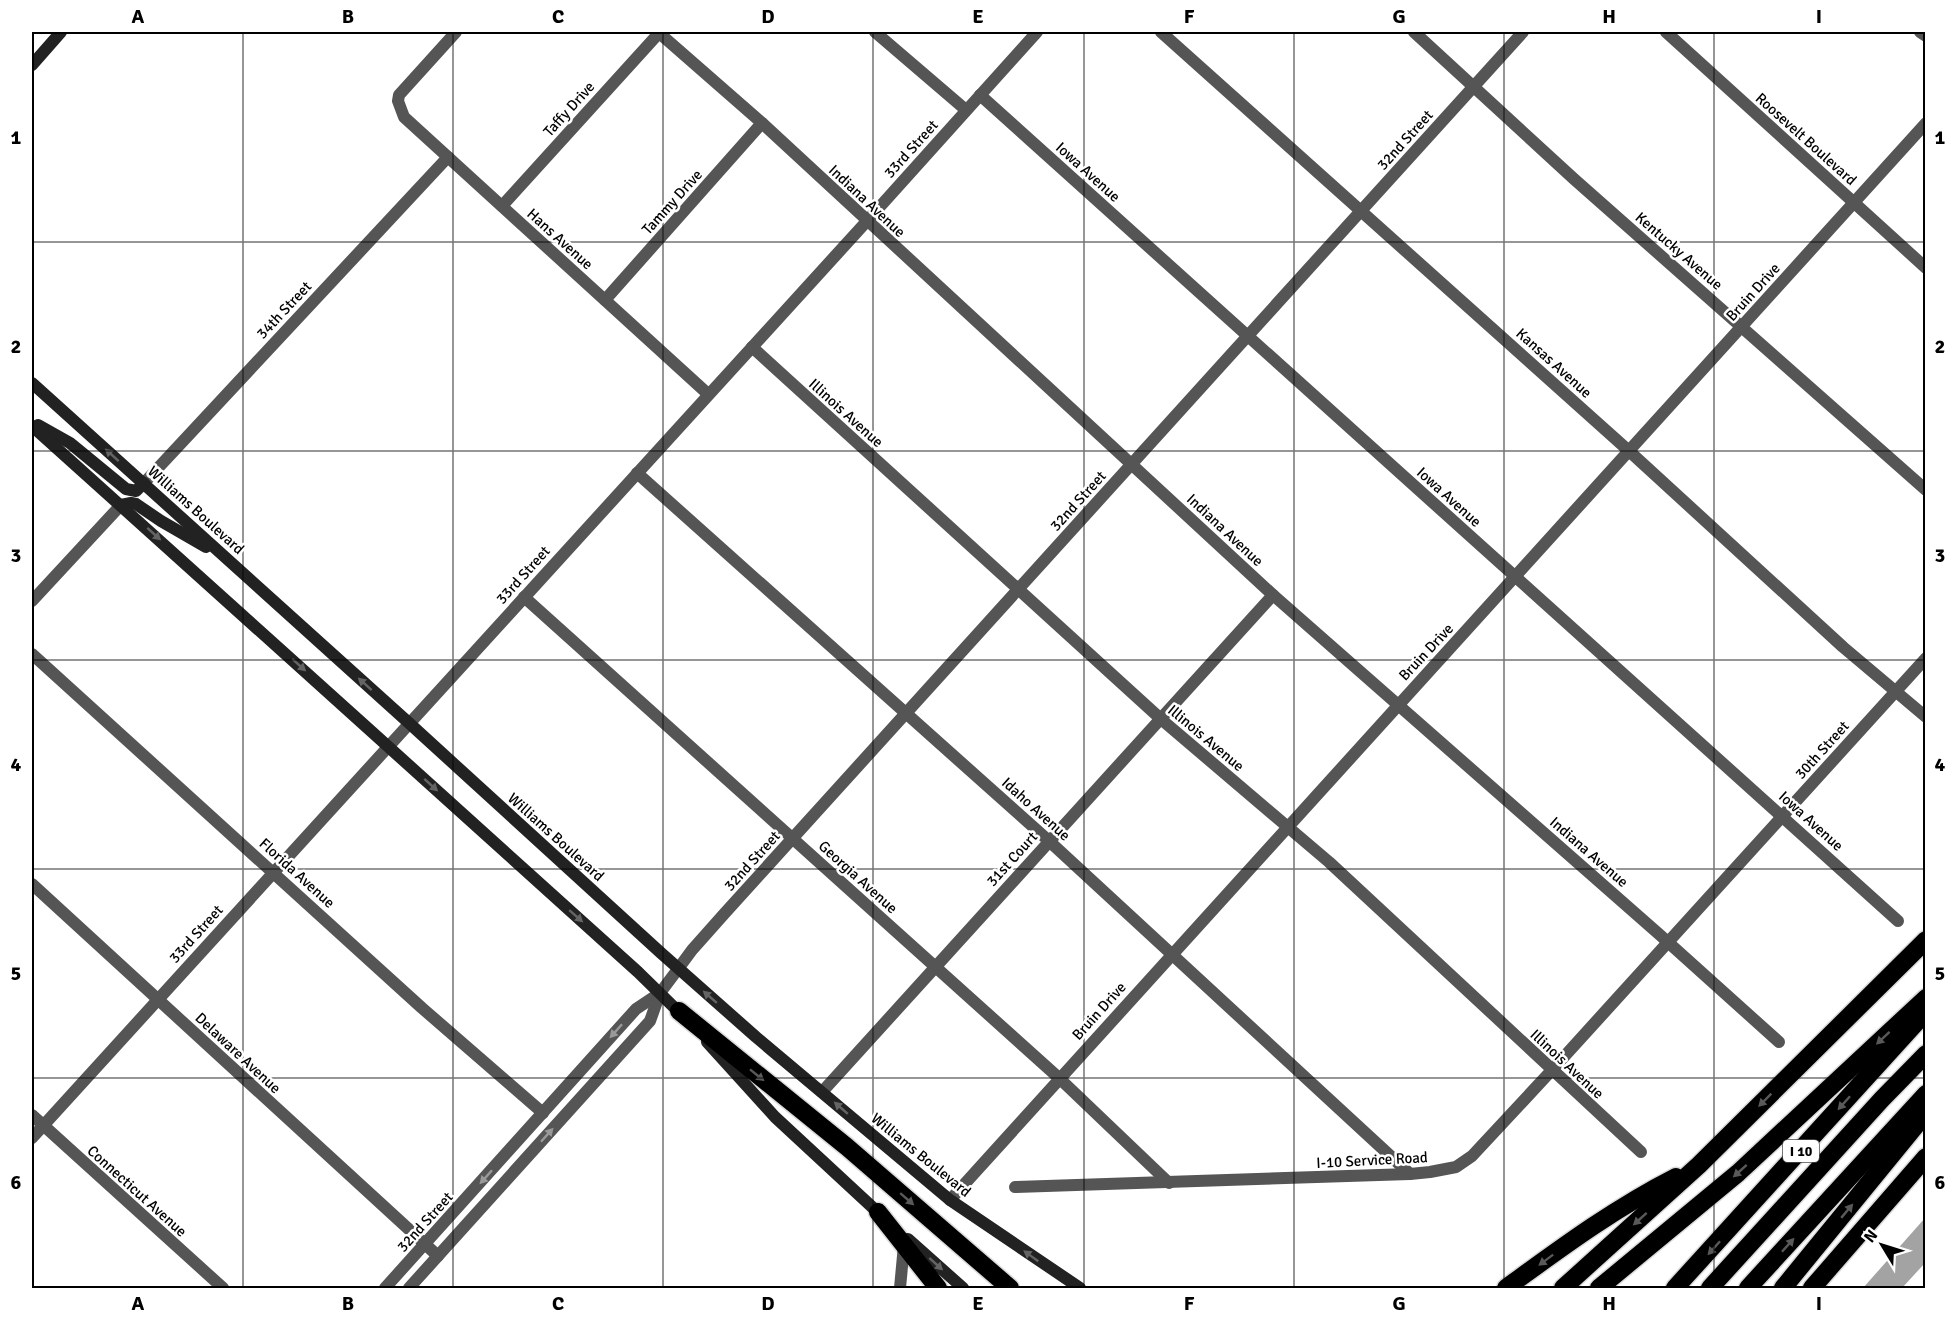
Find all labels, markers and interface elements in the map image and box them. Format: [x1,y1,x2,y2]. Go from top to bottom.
text: A [132,4,145,29]
text: B [342,4,354,29]
text: C [552,4,564,29]
text: D [761,4,775,29]
text: E [972,4,984,29]
text: F [1184,4,1195,29]
text: G [1392,4,1406,29]
text: H [1602,4,1616,29]
text: I [1816,4,1822,29]
street label: Taffy Drive [540,78,598,140]
street label: Roosevelt Boulevard [1752,89,1860,189]
street label: 32nd Street [1373,106,1437,174]
street label: 33rd Street [880,116,942,182]
text: 1 [11,125,22,150]
text: 1 [1935,125,1946,150]
street label: Iowa Avenue [1052,138,1124,206]
street label: Indiana Avenue [825,161,909,241]
street label: Tammy Drive [638,166,706,238]
street label: Hans Avenue [523,205,597,273]
street label: Kentucky Avenue [1632,208,1726,294]
street label: Bruin Drive [1722,259,1784,325]
street label: 34th Street [253,278,315,342]
street label: Kansas Avenue [1512,324,1596,402]
text: 2 [11,334,21,359]
text: 2 [1935,334,1945,359]
street label: Illinois Avenue [805,375,887,451]
one-way arrow [104,448,119,462]
street label: Williams Boulevard [144,462,248,558]
street label: Iowa Avenue [1413,463,1485,531]
street label: 32nd Street [1046,467,1110,535]
street label: Indiana Avenue [1183,490,1267,570]
one-way arrow [146,527,161,541]
street label: 33rd Street [492,542,554,608]
text: 3 [11,543,21,568]
text: 3 [1935,543,1945,568]
street label: Bruin Drive [1395,620,1457,684]
one-way arrow [291,658,306,672]
one-way arrow [358,678,373,691]
street label: Illinois Avenue [1164,701,1248,775]
street label: 30th Street [1791,717,1853,783]
text: 4 [11,752,22,777]
text: 4 [1935,752,1946,777]
street label: Idaho Avenue [998,773,1074,845]
one-way arrow [424,778,439,792]
street label: Iowa Avenue [1775,787,1847,855]
street label: Williams Boulevard [504,789,608,885]
street label: Indiana Avenue [1546,813,1632,891]
street label: 32nd Street [720,827,784,895]
street label: 31st Court [983,828,1041,890]
street label: Florida Avenue [255,834,339,912]
street label: Georgia Avenue [815,837,901,917]
street label: 33rd Street [165,901,227,967]
one-way arrow [568,909,583,922]
text: 5 [11,961,21,986]
text: 5 [1935,961,1945,986]
street label: Bruin Drive [1068,978,1130,1044]
one-way arrow [703,991,718,1004]
street label: Delaware Avenue [192,1009,284,1097]
one-way arrow [609,1024,623,1039]
street label: Illinois Avenue [1527,1025,1607,1103]
one-way arrow [1876,1031,1891,1044]
one-way arrow [749,1068,765,1081]
one-way arrow [1758,1092,1772,1106]
one-way arrow [1838,1095,1851,1110]
one-way arrow [834,1102,849,1115]
street label: Williams Boulevard [867,1109,975,1201]
one-way arrow [540,1128,553,1143]
road number: I 10 [1783,1140,1819,1162]
street label: Connecticut Avenue [83,1142,191,1240]
street label: I-10 Service Road [1316,1148,1428,1172]
one-way arrow [1733,1164,1748,1177]
one-way arrow [480,1169,493,1184]
text: 6 [11,1170,22,1195]
text: 6 [1935,1170,1946,1195]
street label: 32nd Street [393,1188,457,1256]
one-way arrow [899,1192,914,1205]
one-way arrow [1840,1203,1853,1219]
one-way arrow [1632,1212,1647,1226]
north arrow [1852,1215,1912,1275]
text: N [1860,1226,1882,1247]
one-way arrow [1781,1238,1794,1253]
one-way arrow [1708,1240,1721,1255]
one-way arrow [1023,1251,1039,1262]
one-way arrow [1538,1253,1553,1265]
one-way arrow [928,1257,943,1270]
text: A [132,1291,145,1316]
text: B [342,1291,354,1316]
text: C [552,1291,564,1316]
text: D [761,1291,775,1316]
text: E [972,1291,984,1316]
text: F [1184,1291,1195,1316]
text: G [1392,1291,1406,1316]
text: H [1602,1291,1616,1316]
text: I [1816,1291,1822,1316]

